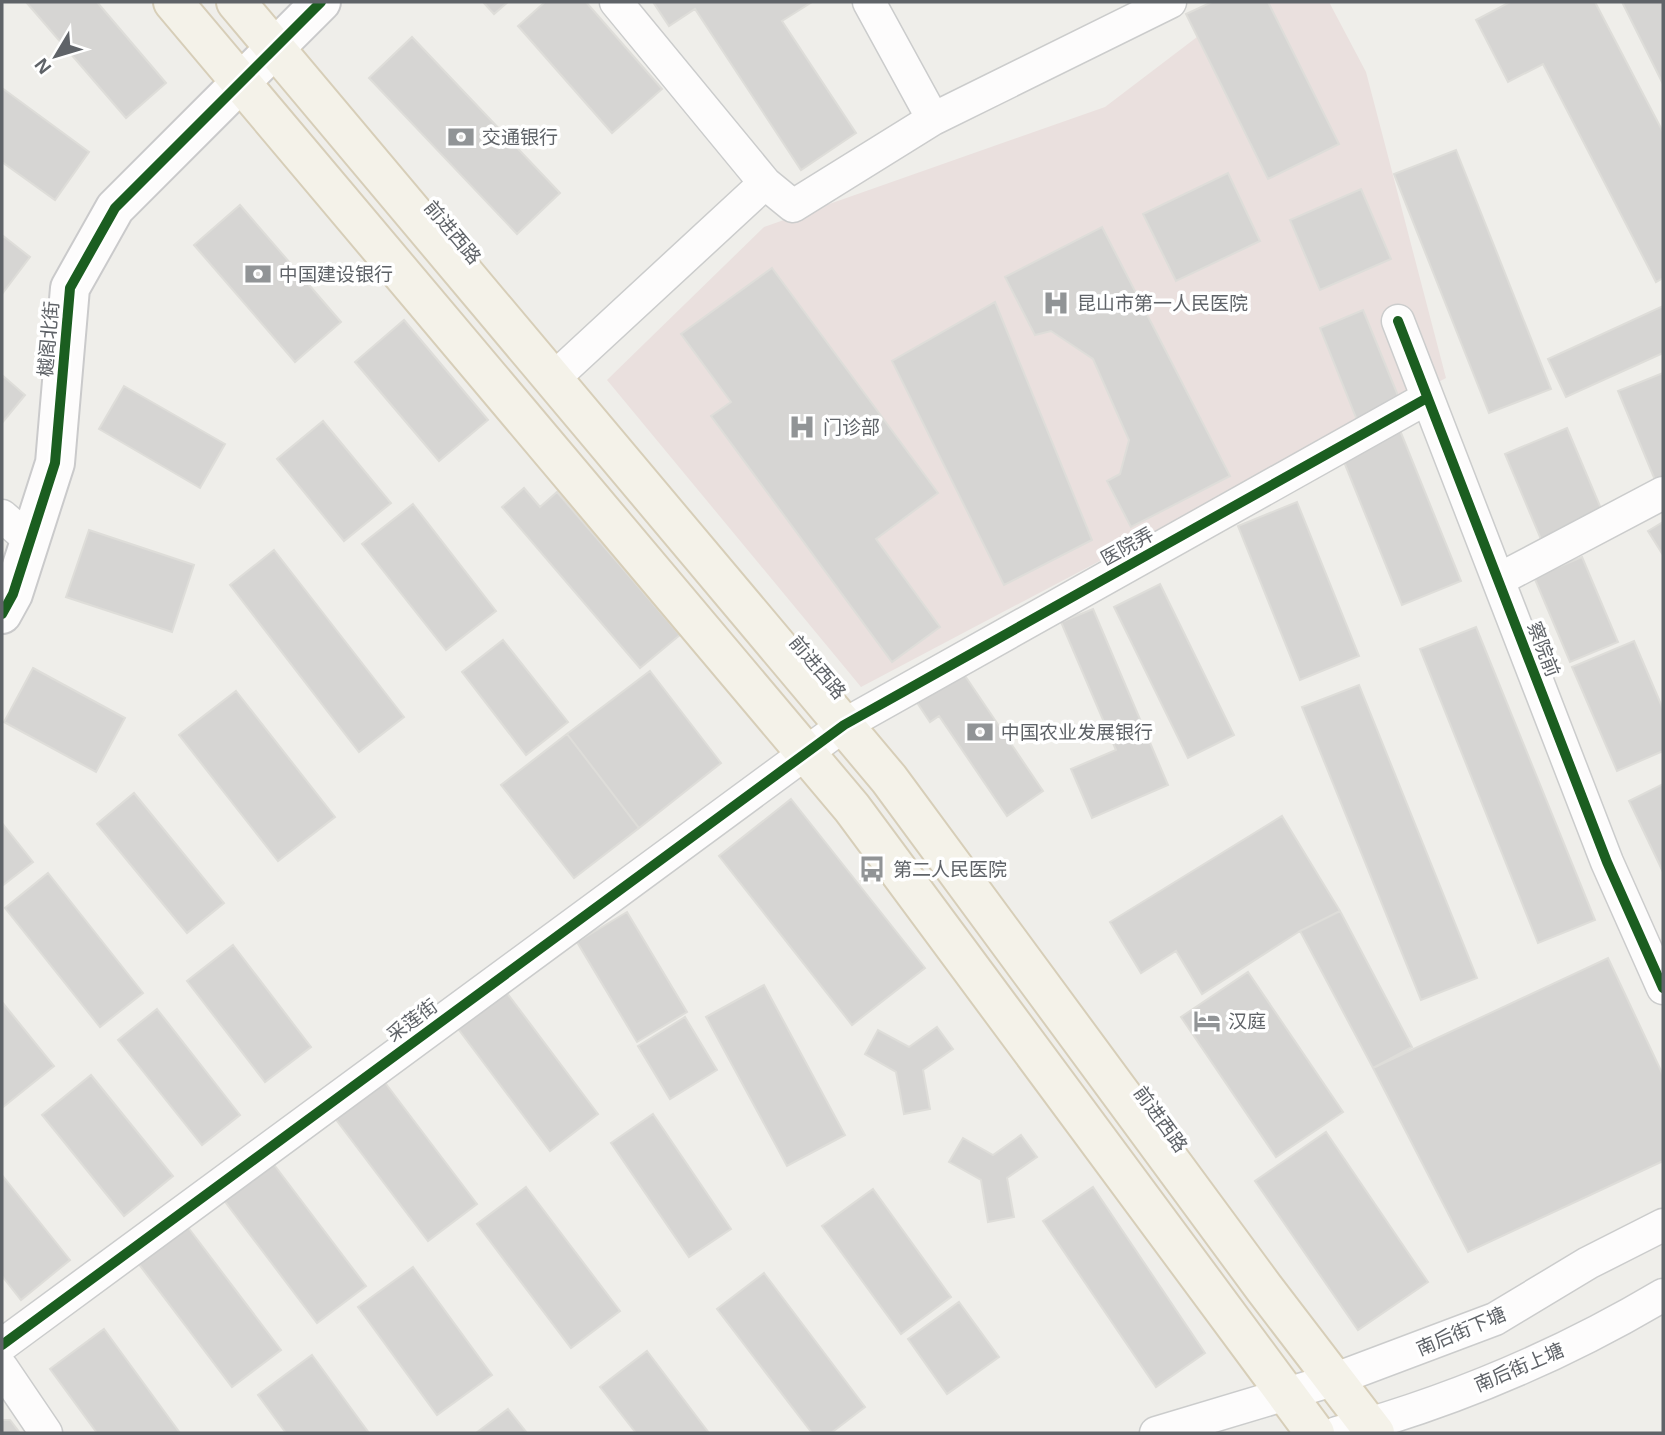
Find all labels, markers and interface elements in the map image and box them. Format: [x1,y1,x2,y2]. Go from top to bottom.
north arrow [21,21,91,91]
text: N [30,54,55,78]
bank icon: 交通银行 [446,122,476,152]
place label: 交通银行 [482,127,558,148]
street label: 前进西路 [420,196,485,268]
bank icon: 中国建设银行 [243,259,273,289]
place label: 中国建设银行 [279,264,393,285]
hospital icon: 昆山市第一人民医院 [1041,288,1071,318]
place label: 昆山市第一人民医院 [1077,293,1248,314]
street label: 樾阁北街 [35,300,62,378]
hospital icon: 门诊部 [787,412,817,442]
place label: 门诊部 [823,417,880,438]
street label: 医院弄 [1097,523,1157,569]
street label: 察院前 [1524,619,1564,680]
street label: 前进西路 [785,631,850,703]
bank icon: 中国农业发展银行 [965,717,995,747]
place label: 中国农业发展银行 [1001,722,1153,743]
bus stop icon: 第二人民医院 [857,854,887,884]
place label: 第二人民医院 [893,859,1007,880]
street label: 采莲街 [383,995,442,1046]
hotel icon: 汉庭 [1192,1006,1222,1036]
place label: 汉庭 [1228,1011,1266,1032]
street label: 前进西路 [1130,1082,1191,1156]
street label: 南后街下塘 [1413,1303,1509,1360]
street label: 南后街上塘 [1471,1339,1567,1396]

